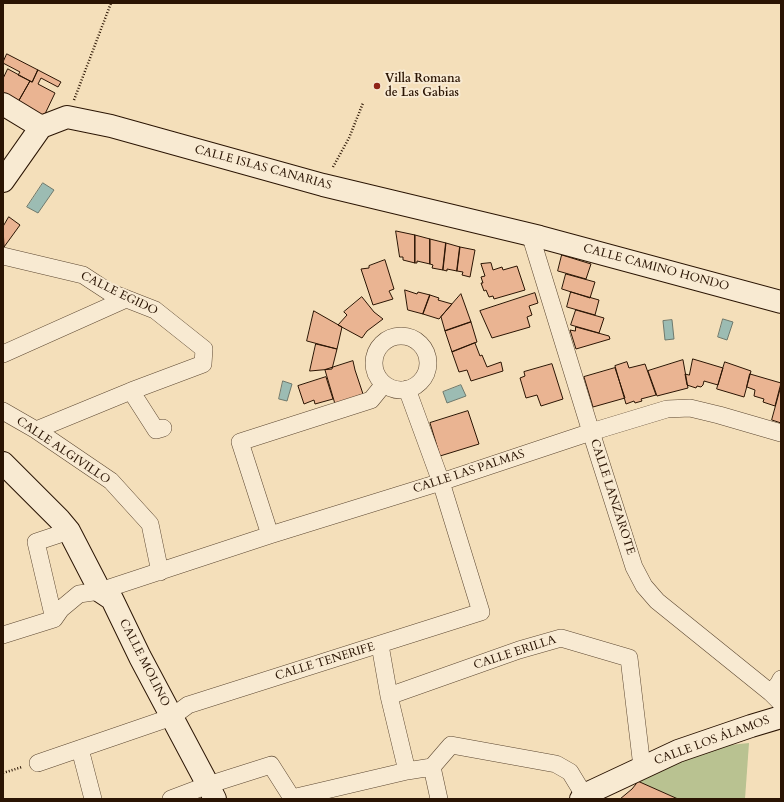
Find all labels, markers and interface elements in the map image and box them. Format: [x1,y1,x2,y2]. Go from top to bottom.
place label: Villa Romana de Las Gabias [385,72,461,100]
marker: Villa Romana de Las Gabias [372,81,382,91]
street label: CALLE ISLAS CANARIAS [193,143,333,193]
street label: CALLE CAMINO HONDO [581,242,731,294]
street label: CALLE EGIDO [78,269,160,319]
street label: CALLE ALGIVILLO [13,414,113,488]
street label: CALLE LANZAROTE [586,437,638,557]
street label: CALLE LAS PALMAS [411,447,527,497]
street label: CALLE MOLINO [116,617,172,709]
street label: CALLE ERILLA [472,633,558,673]
street label: CALLE TENERIFE [273,640,377,684]
street label: CALLE LOS ÁLAMOS [652,713,772,769]

